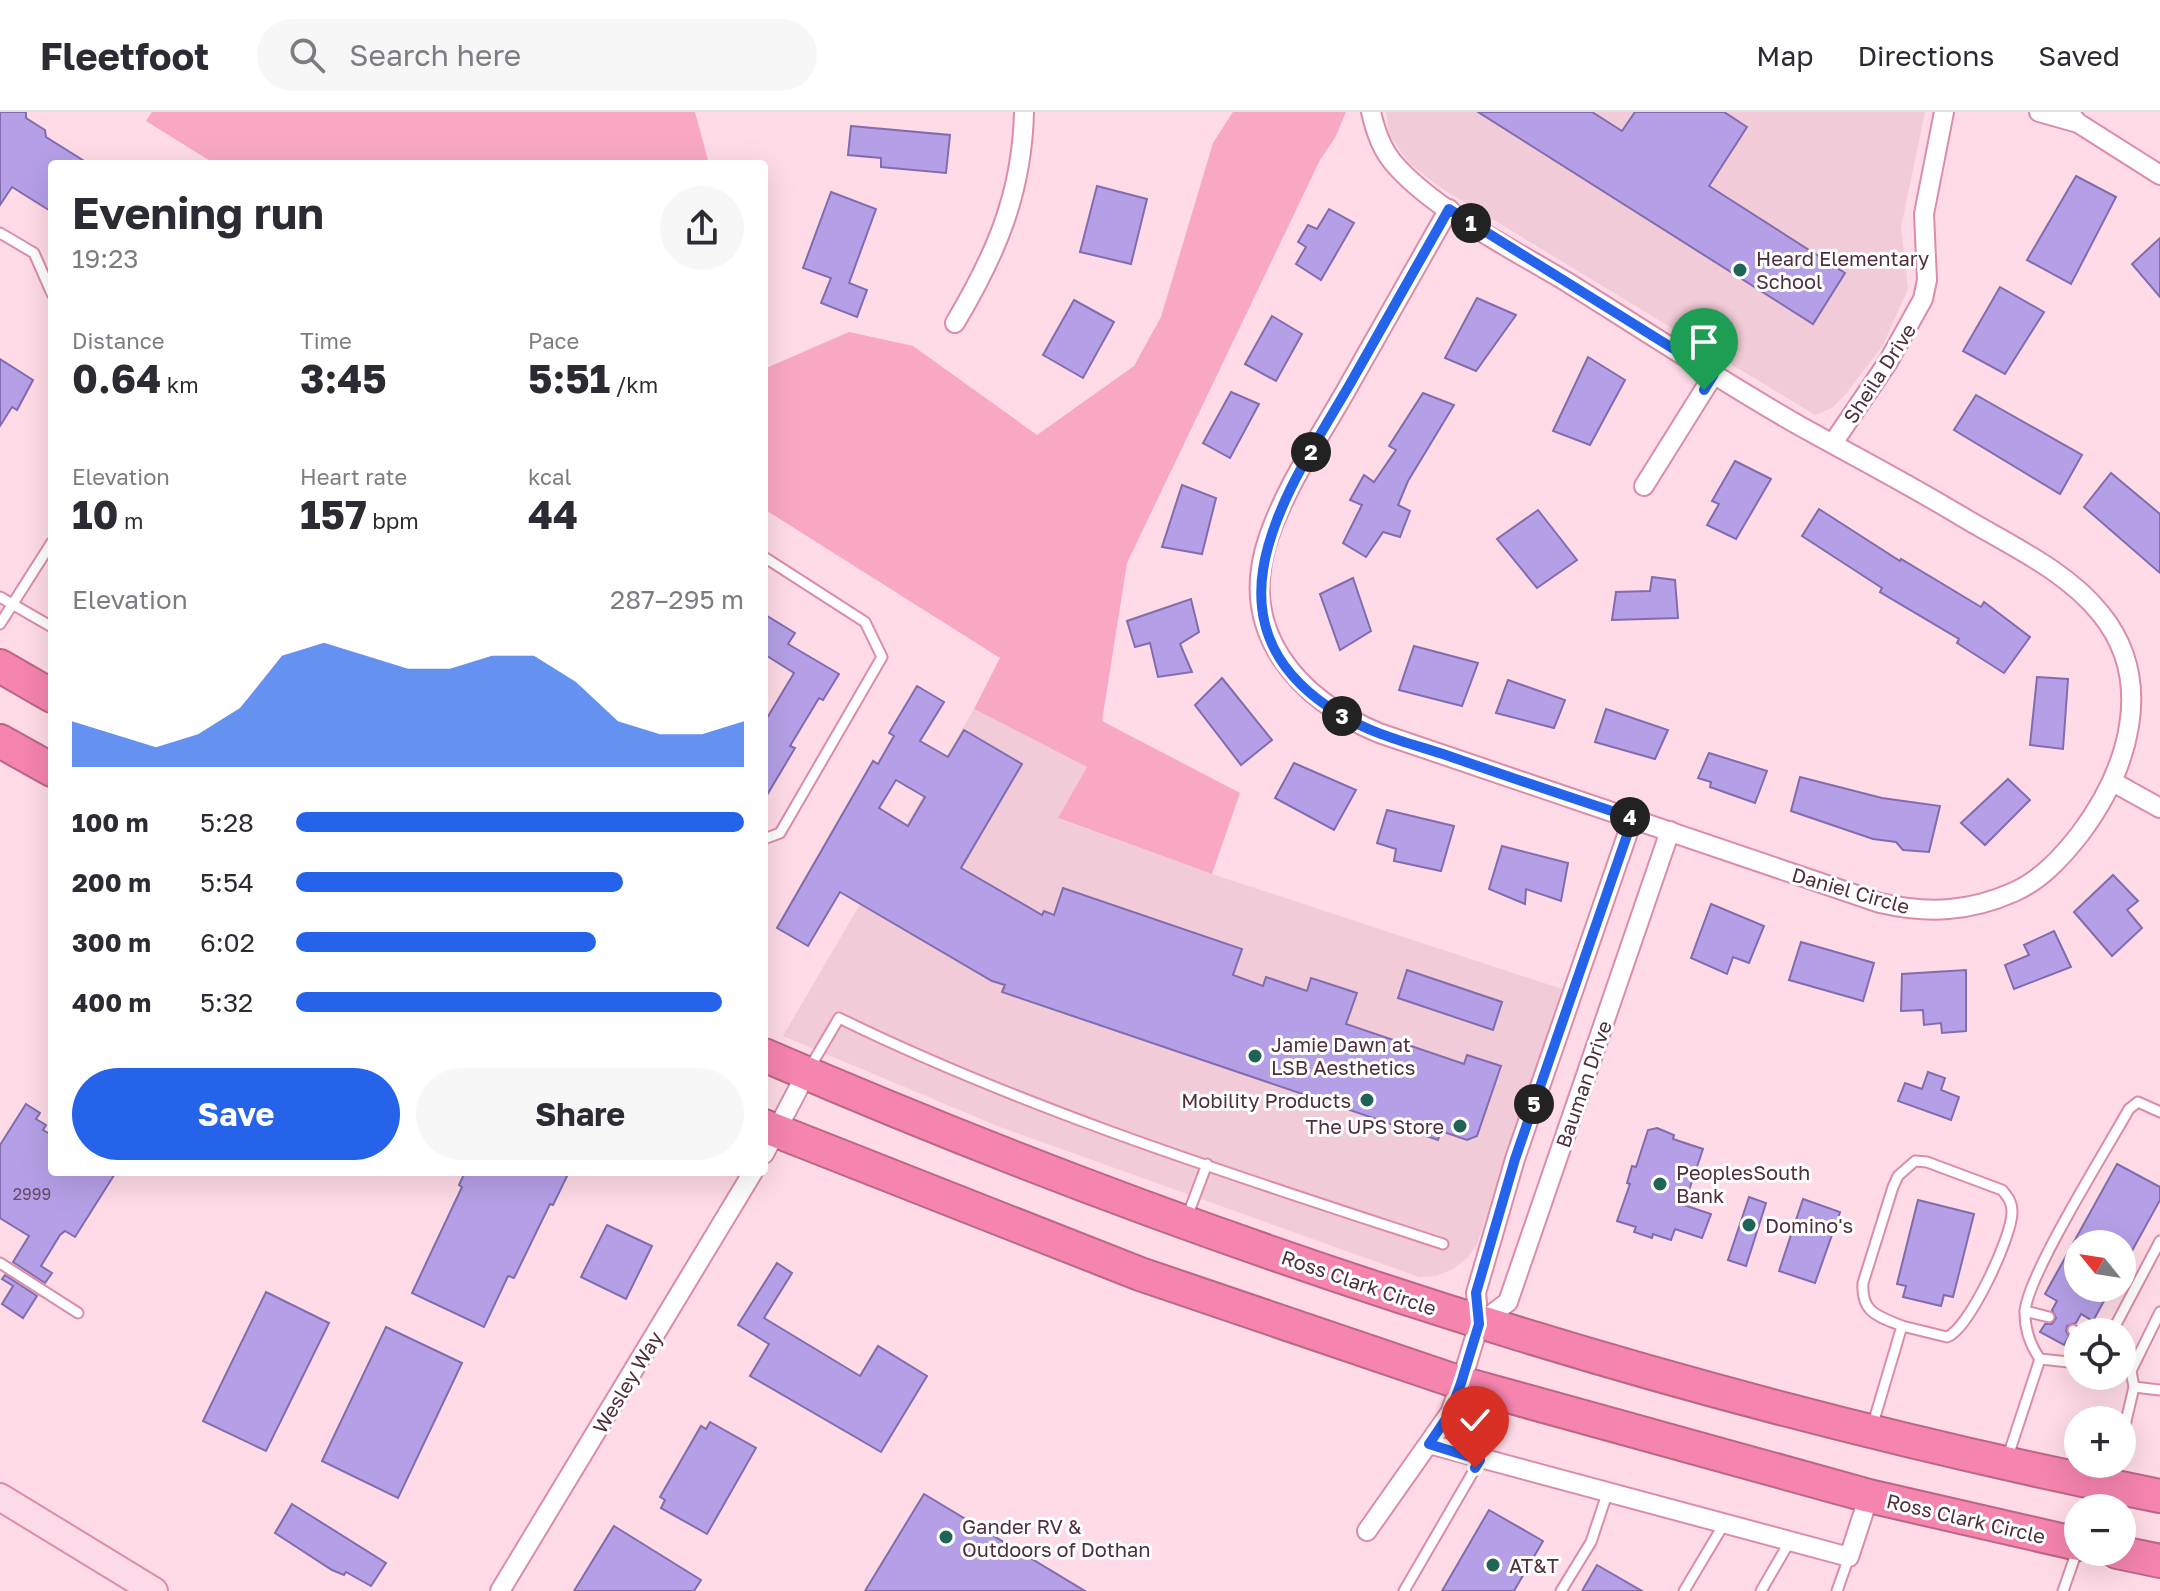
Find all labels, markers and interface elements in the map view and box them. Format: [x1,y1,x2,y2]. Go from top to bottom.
search box [257,19,817,91]
text: Fleetfoot [40,33,209,78]
icon: search [285,33,329,77]
text: Search here [349,37,521,73]
text: Map [1756,39,1813,72]
text: Directions [1857,39,1994,72]
text: Saved [2038,39,2120,72]
text: Evening run [72,186,324,239]
button: share [660,186,744,270]
pin: 1 [1451,203,1491,243]
text: 1 [1465,209,1477,236]
text: 19:23 [72,243,138,274]
place label: Heard Elementary School [1756,246,1929,293]
marker: Heard Elementary School [1731,261,1749,279]
pin [1670,308,1738,390]
street label: Sheila Drive [1838,319,1920,427]
icon: arrive [1682,320,1726,364]
text: Distance [72,327,164,354]
text: Time [300,327,352,354]
text: Pace [528,327,579,354]
text: 0.64 [72,354,161,402]
text: 3:45 [300,354,387,402]
text: 5:51 [528,354,610,402]
text: km [161,371,199,398]
text: /km [610,371,658,398]
pin: 2 [1291,432,1331,472]
text: 2 [1304,438,1318,465]
text: Elevation [72,463,170,490]
text: Heart rate [300,463,407,490]
text: kcal [528,463,571,490]
text: 10 [72,490,119,538]
text: 157 [300,490,367,538]
text: 44 [528,490,578,538]
text: m [119,507,144,534]
text: bpm [367,507,419,534]
text: Elevation [72,584,188,615]
text: 287–295 m [610,584,744,615]
pin: 3 [1322,696,1362,736]
text: 3 [1335,702,1349,729]
pin: 4 [1610,797,1650,837]
text: 4 [1623,803,1637,830]
text: 100 m [72,807,148,838]
text: 5:28 [200,807,254,838]
street label: Daniel Circle [1789,862,1913,918]
text: 200 m [72,867,151,898]
text: 5:54 [200,867,254,898]
text: 300 m [72,927,151,958]
text: 6:02 [200,927,255,958]
text: 400 m [72,987,151,1018]
text: 5:32 [200,987,253,1018]
street label: Bauman Drive [1550,1017,1616,1151]
place label: Jamie Dawn at LSB Aesthetics [1271,1032,1415,1079]
marker: Jamie Dawn at LSB Aesthetics [1246,1047,1264,1065]
button: Save [72,1068,400,1160]
button: Share [416,1068,744,1160]
pin: 5 [1514,1084,1554,1124]
place label: Mobility Products [1181,1088,1351,1112]
text: 5 [1527,1090,1541,1117]
marker: Mobility Products [1358,1091,1376,1109]
place label: The UPS Store [1306,1114,1444,1138]
marker: The UPS Store [1451,1117,1469,1135]
place label: PeoplesSouth Bank [1676,1160,1810,1207]
marker: PeoplesSouth Bank [1651,1175,1669,1193]
house number: 2999 [13,1184,51,1204]
place label: Domino's [1765,1213,1853,1237]
marker: Domino's [1740,1216,1758,1234]
north arrow [2064,1230,2136,1302]
map controls [2064,1230,2136,1566]
street label: Ross Clark Circle [1278,1244,1440,1320]
button: locate [2064,1318,2136,1390]
street label: Wesley Way [587,1327,667,1437]
pin [1441,1386,1509,1468]
icon: check [1453,1398,1497,1442]
button: + [2064,1406,2136,1478]
street label: Ross Clark Circle [1884,1488,2048,1548]
button: − [2064,1494,2136,1566]
place label: Gander RV & Outdoors of Dothan [962,1514,1151,1561]
marker: Gander RV & Outdoors of Dothan [937,1528,955,1546]
place label: AT&T [1509,1553,1559,1577]
marker: AT&T [1484,1556,1502,1574]

